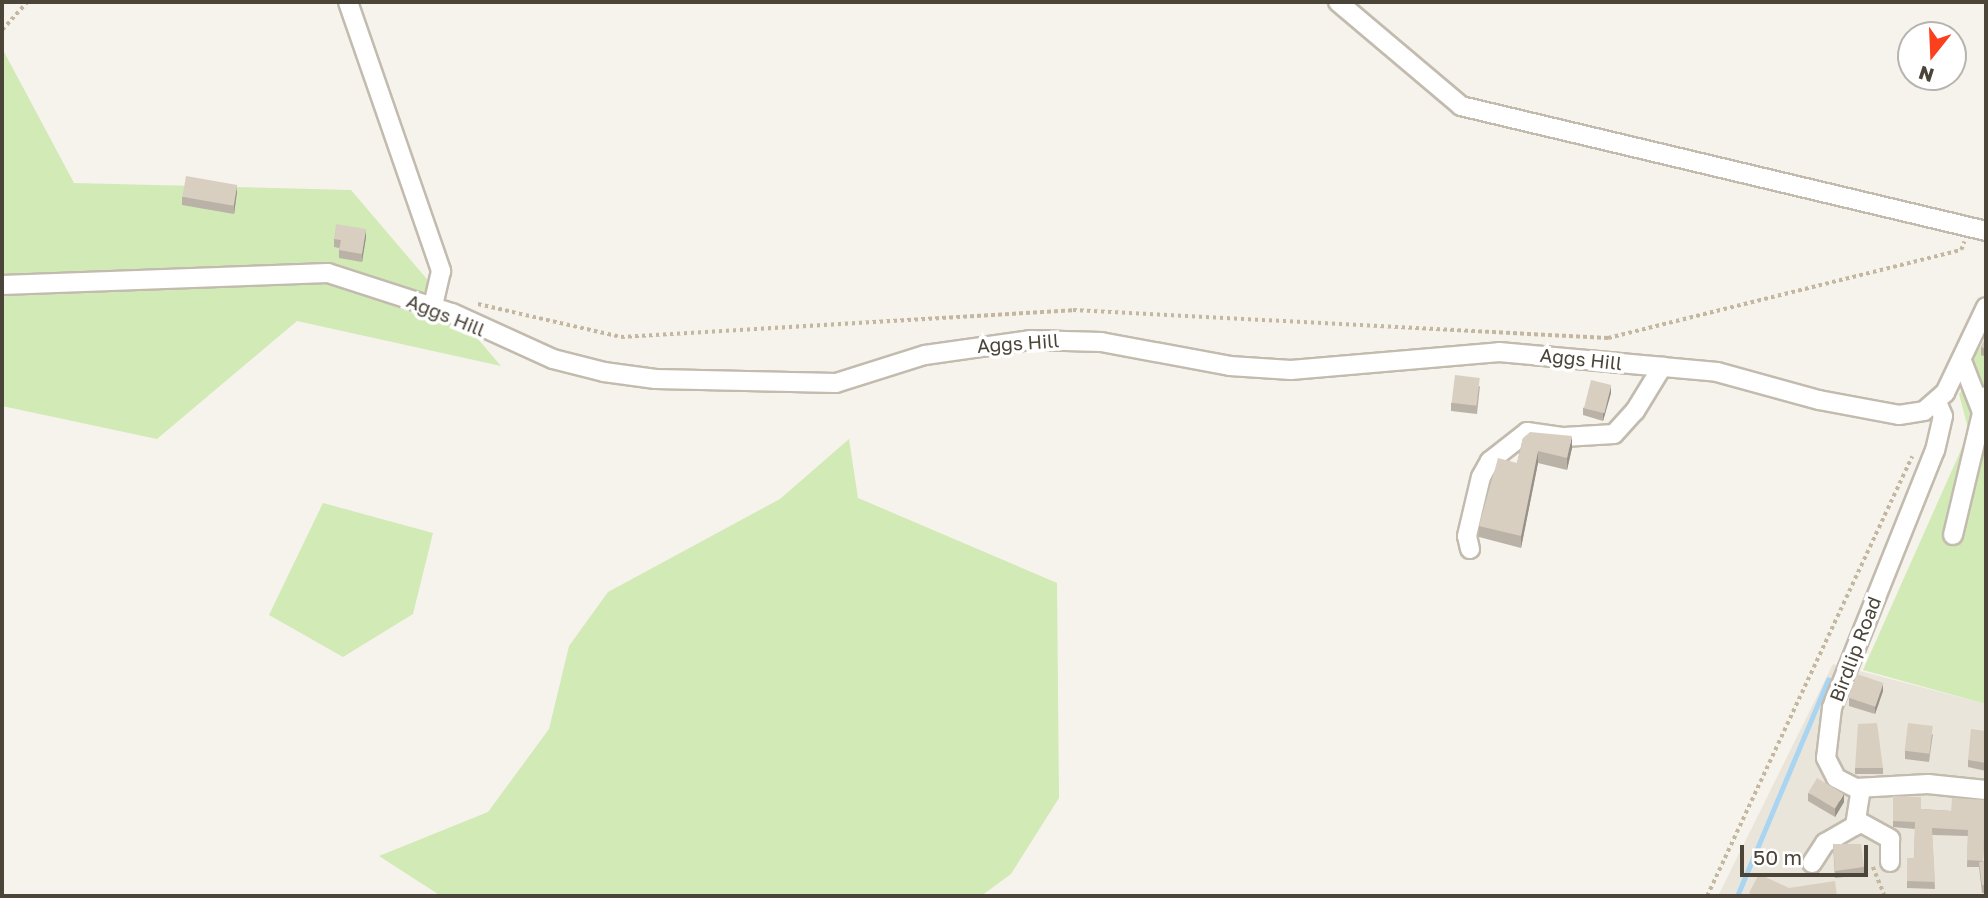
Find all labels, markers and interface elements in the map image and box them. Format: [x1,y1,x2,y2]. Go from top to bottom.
north arrow [1897,21,1967,91]
text: N [1916,61,1936,88]
street label: Aggs Hill [404,289,488,341]
street label: Aggs Hill [976,329,1060,357]
street label: Aggs Hill [1539,343,1623,375]
street label: Birdlip Road [1824,593,1886,705]
scale bar [1743,832,1871,876]
text: 50 m [1753,844,1802,870]

